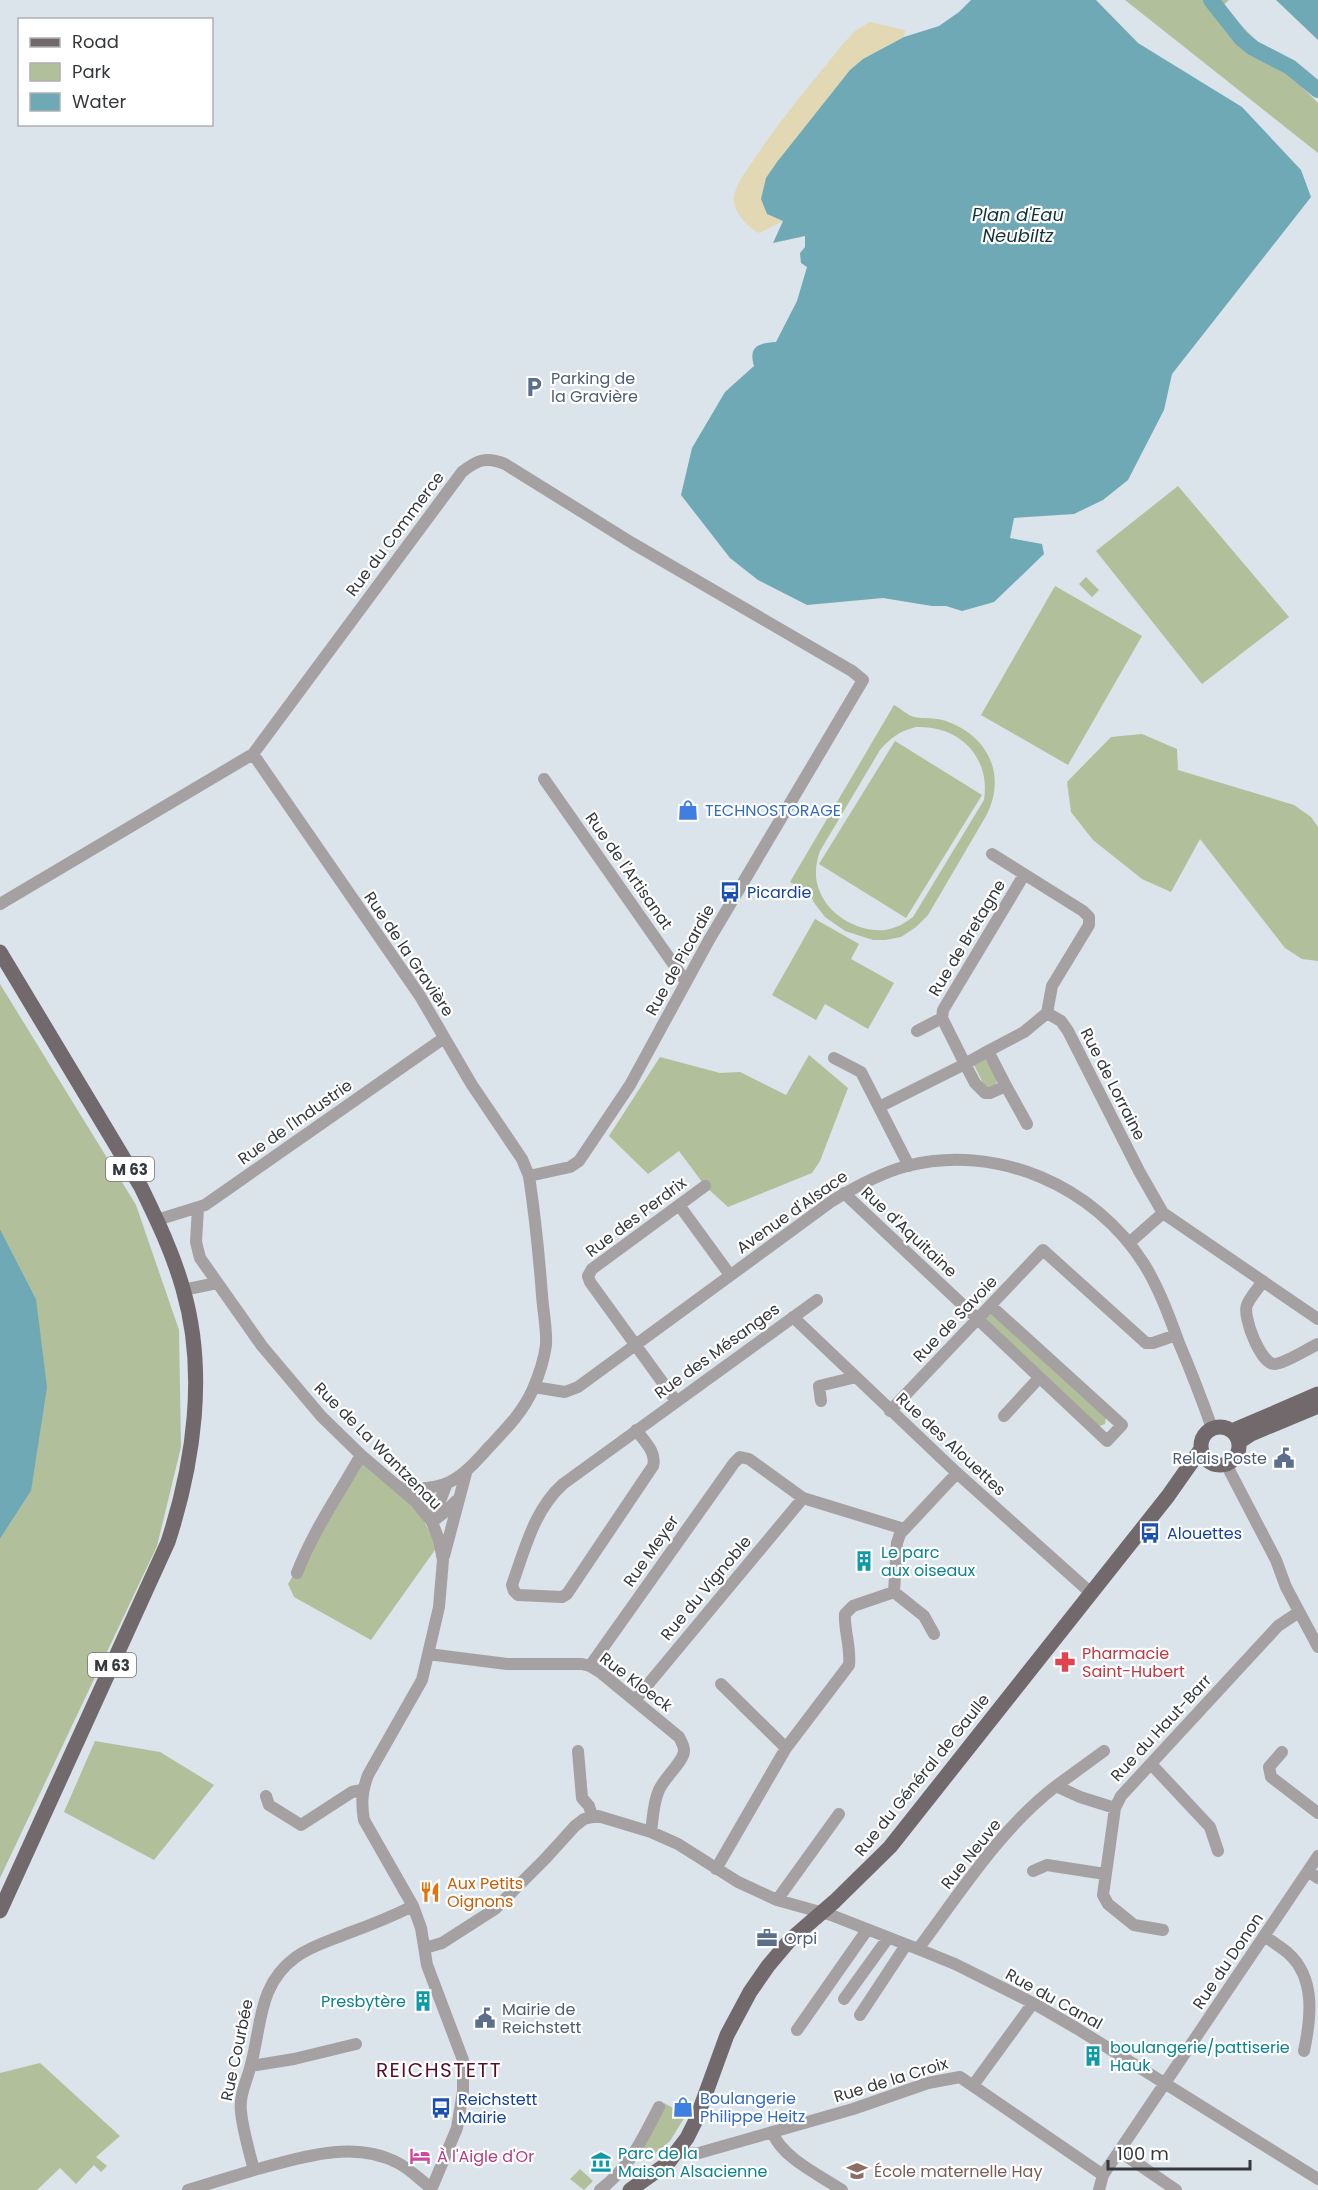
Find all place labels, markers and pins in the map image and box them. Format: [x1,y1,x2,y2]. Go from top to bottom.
place label: Parking de la Gravière [551,367,638,408]
parking icon: Parking de la Gravière [522,375,546,399]
shop icon: TECHNOSTORAGE [676,798,700,822]
place label: TECHNOSTORAGE [705,799,841,822]
bus stop icon: Picardie [718,880,742,904]
place label: Picardie [747,881,811,904]
public building icon: Relais Poste [1272,1446,1296,1470]
place label: Relais Poste [1172,1447,1267,1470]
bus stop icon: Alouettes [1138,1521,1162,1545]
place label: Alouettes [1167,1522,1242,1545]
place label: Le parc aux oiseaux [881,1541,975,1582]
building icon: Le parc aux oiseaux [852,1549,876,1573]
place label: Pharmacie Saint-Hubert [1082,1642,1185,1683]
pharmacy icon: Pharmacie Saint-Hubert [1053,1650,1077,1674]
place label: Aux Petits Oignons [447,1872,523,1913]
restaurant icon: Aux Petits Oignons [418,1880,442,1904]
office icon: Orpi [755,1926,779,1950]
place label: Orpi [784,1927,817,1950]
building icon: Presbytère [411,1989,435,2013]
place label: Presbytère [321,1990,406,2013]
place label: Mairie de Reichstett [502,1998,581,2039]
public building icon: Mairie de Reichstett [473,2006,497,2030]
place label: boulangerie/pattiserie Hauk [1110,2036,1290,2077]
building icon: boulangerie/pattiserie Hauk [1081,2044,1105,2068]
place label: Boulangerie Philippe Heitz [700,2087,805,2128]
place label: Reichstett Mairie [458,2088,537,2129]
shop icon: Boulangerie Philippe Heitz [671,2095,695,2119]
bus stop icon: Reichstett Mairie [429,2096,453,2120]
place label: Parc de la Maison Alsacienne [618,2142,768,2183]
hotel icon: À l'Aigle d'Or [408,2144,432,2168]
place label: À l'Aigle d'Or [437,2145,534,2168]
museum icon: Parc de la Maison Alsacienne [589,2150,613,2174]
school or university icon: École maternelle Hay [845,2159,869,2183]
place label: École maternelle Hay [874,2160,1042,2183]

